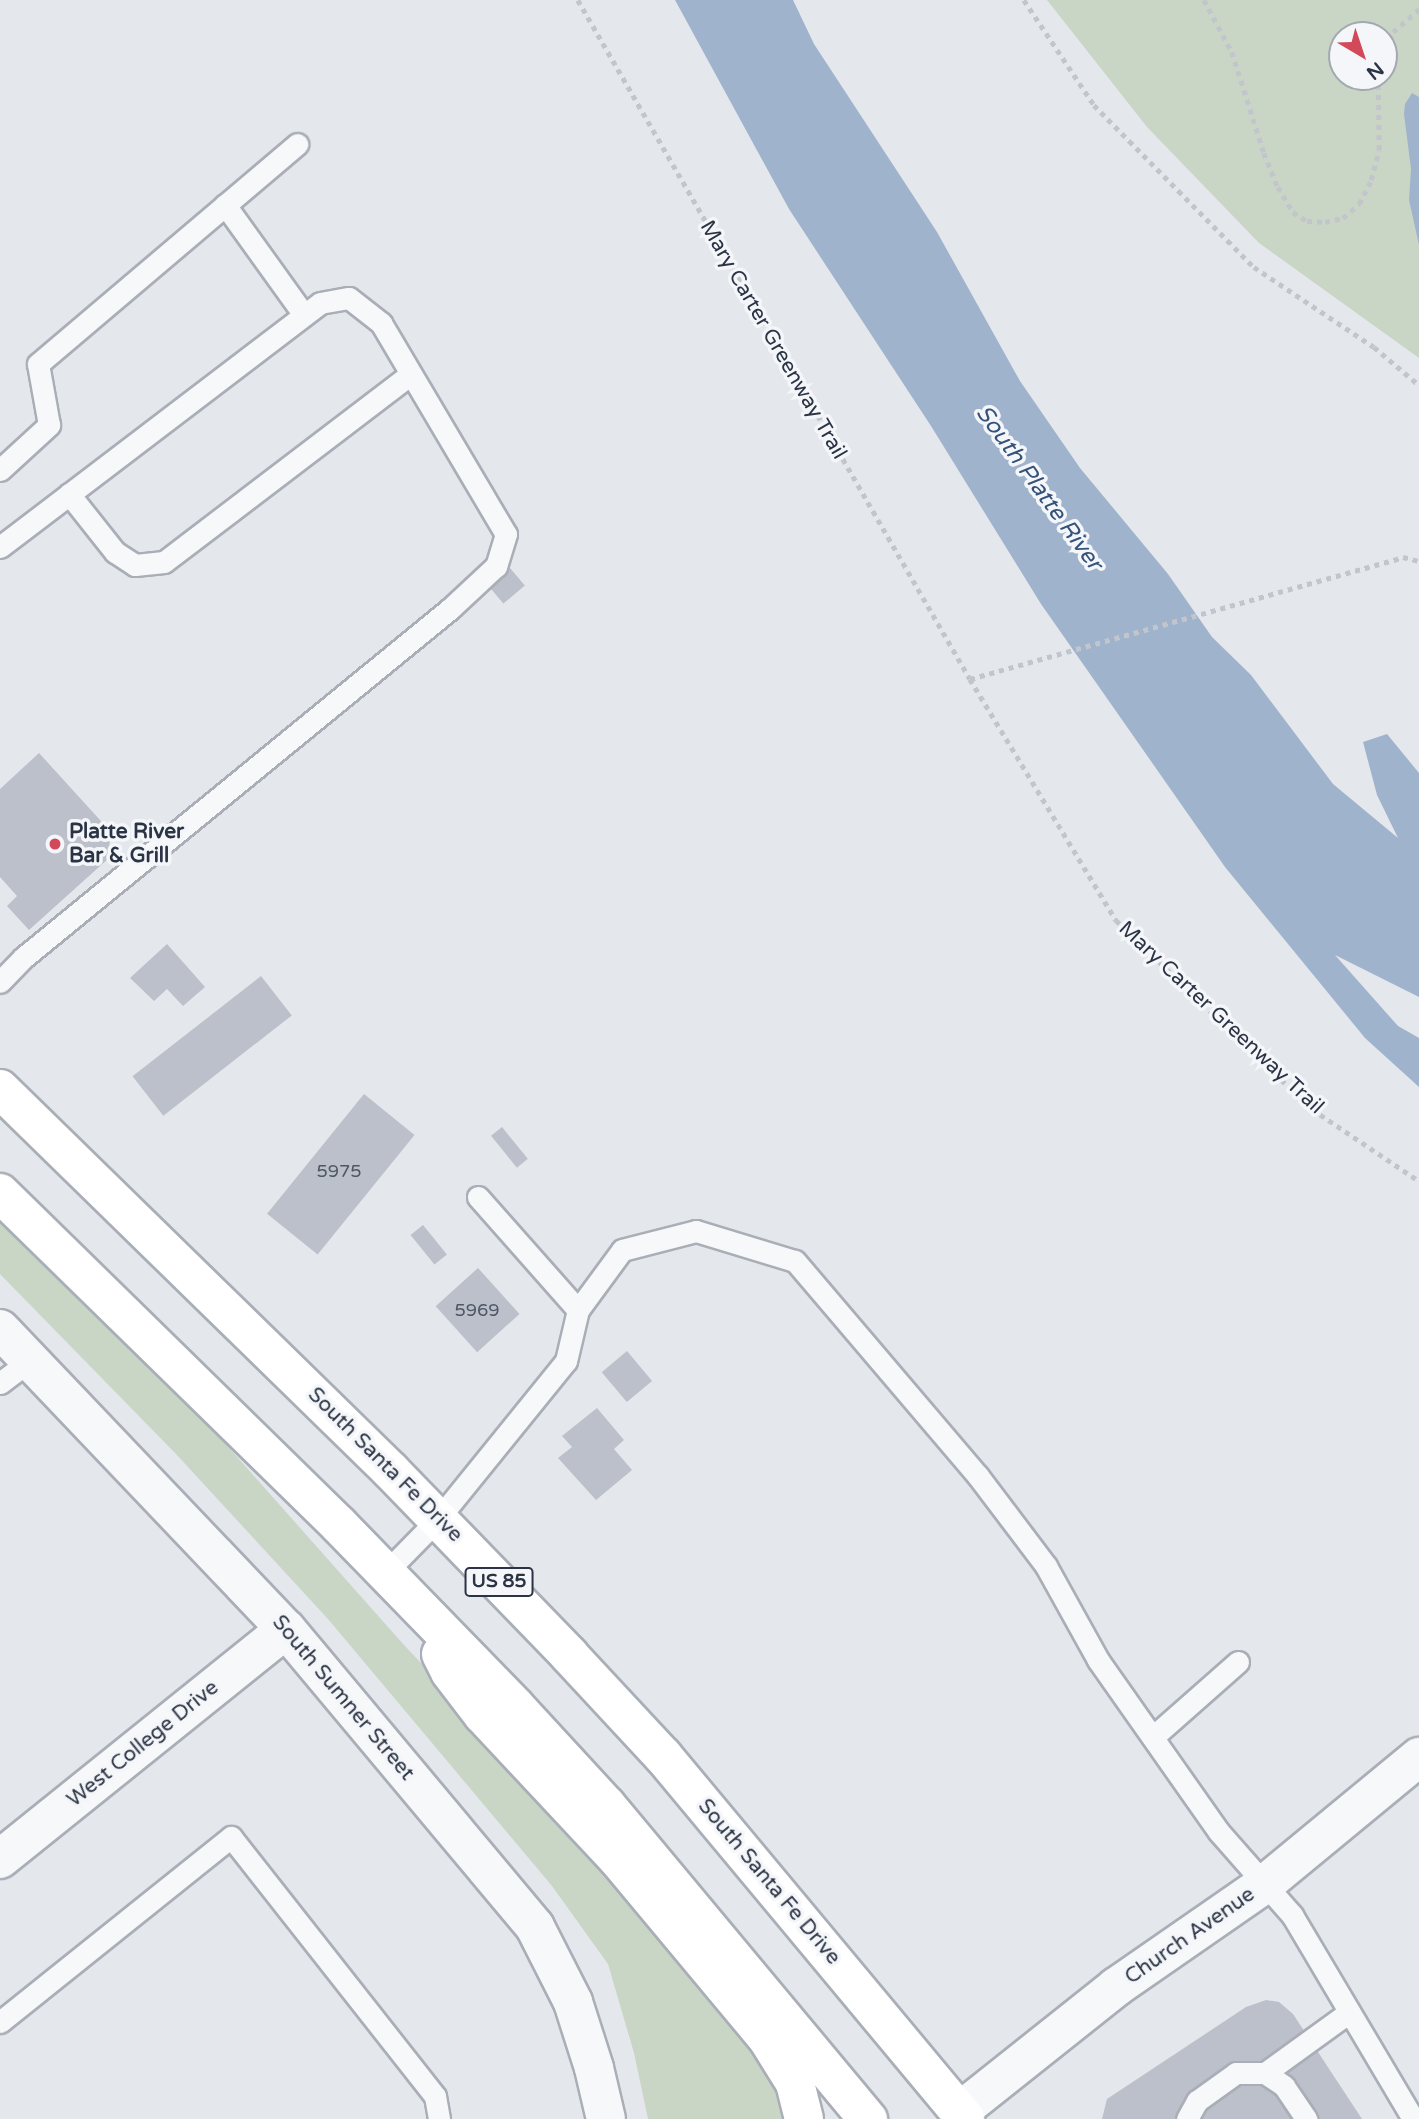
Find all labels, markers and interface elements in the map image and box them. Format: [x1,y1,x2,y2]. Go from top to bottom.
north arrow [1328,21,1398,91]
text: N [1362,57,1388,84]
street label: Mary Carter Greenway Trail [694,216,852,464]
water label: South Platte River [970,400,1108,576]
place label: Platte River Bar & Grill [69,819,184,869]
marker: Platte River Bar & Grill [47,836,63,852]
street label: Mary Carter Greenway Trail [1113,916,1329,1120]
house number: 5975 [316,1160,362,1182]
house number: 5969 [454,1299,500,1321]
street label: South Santa Fe Drive [302,1382,468,1548]
road number: US 85 [464,1566,534,1598]
street label: South Sumner Street [267,1610,419,1786]
street label: West College Drive [62,1675,224,1813]
street label: South Santa Fe Drive [692,1794,846,1970]
street label: Church Avenue [1120,1882,1260,1990]

